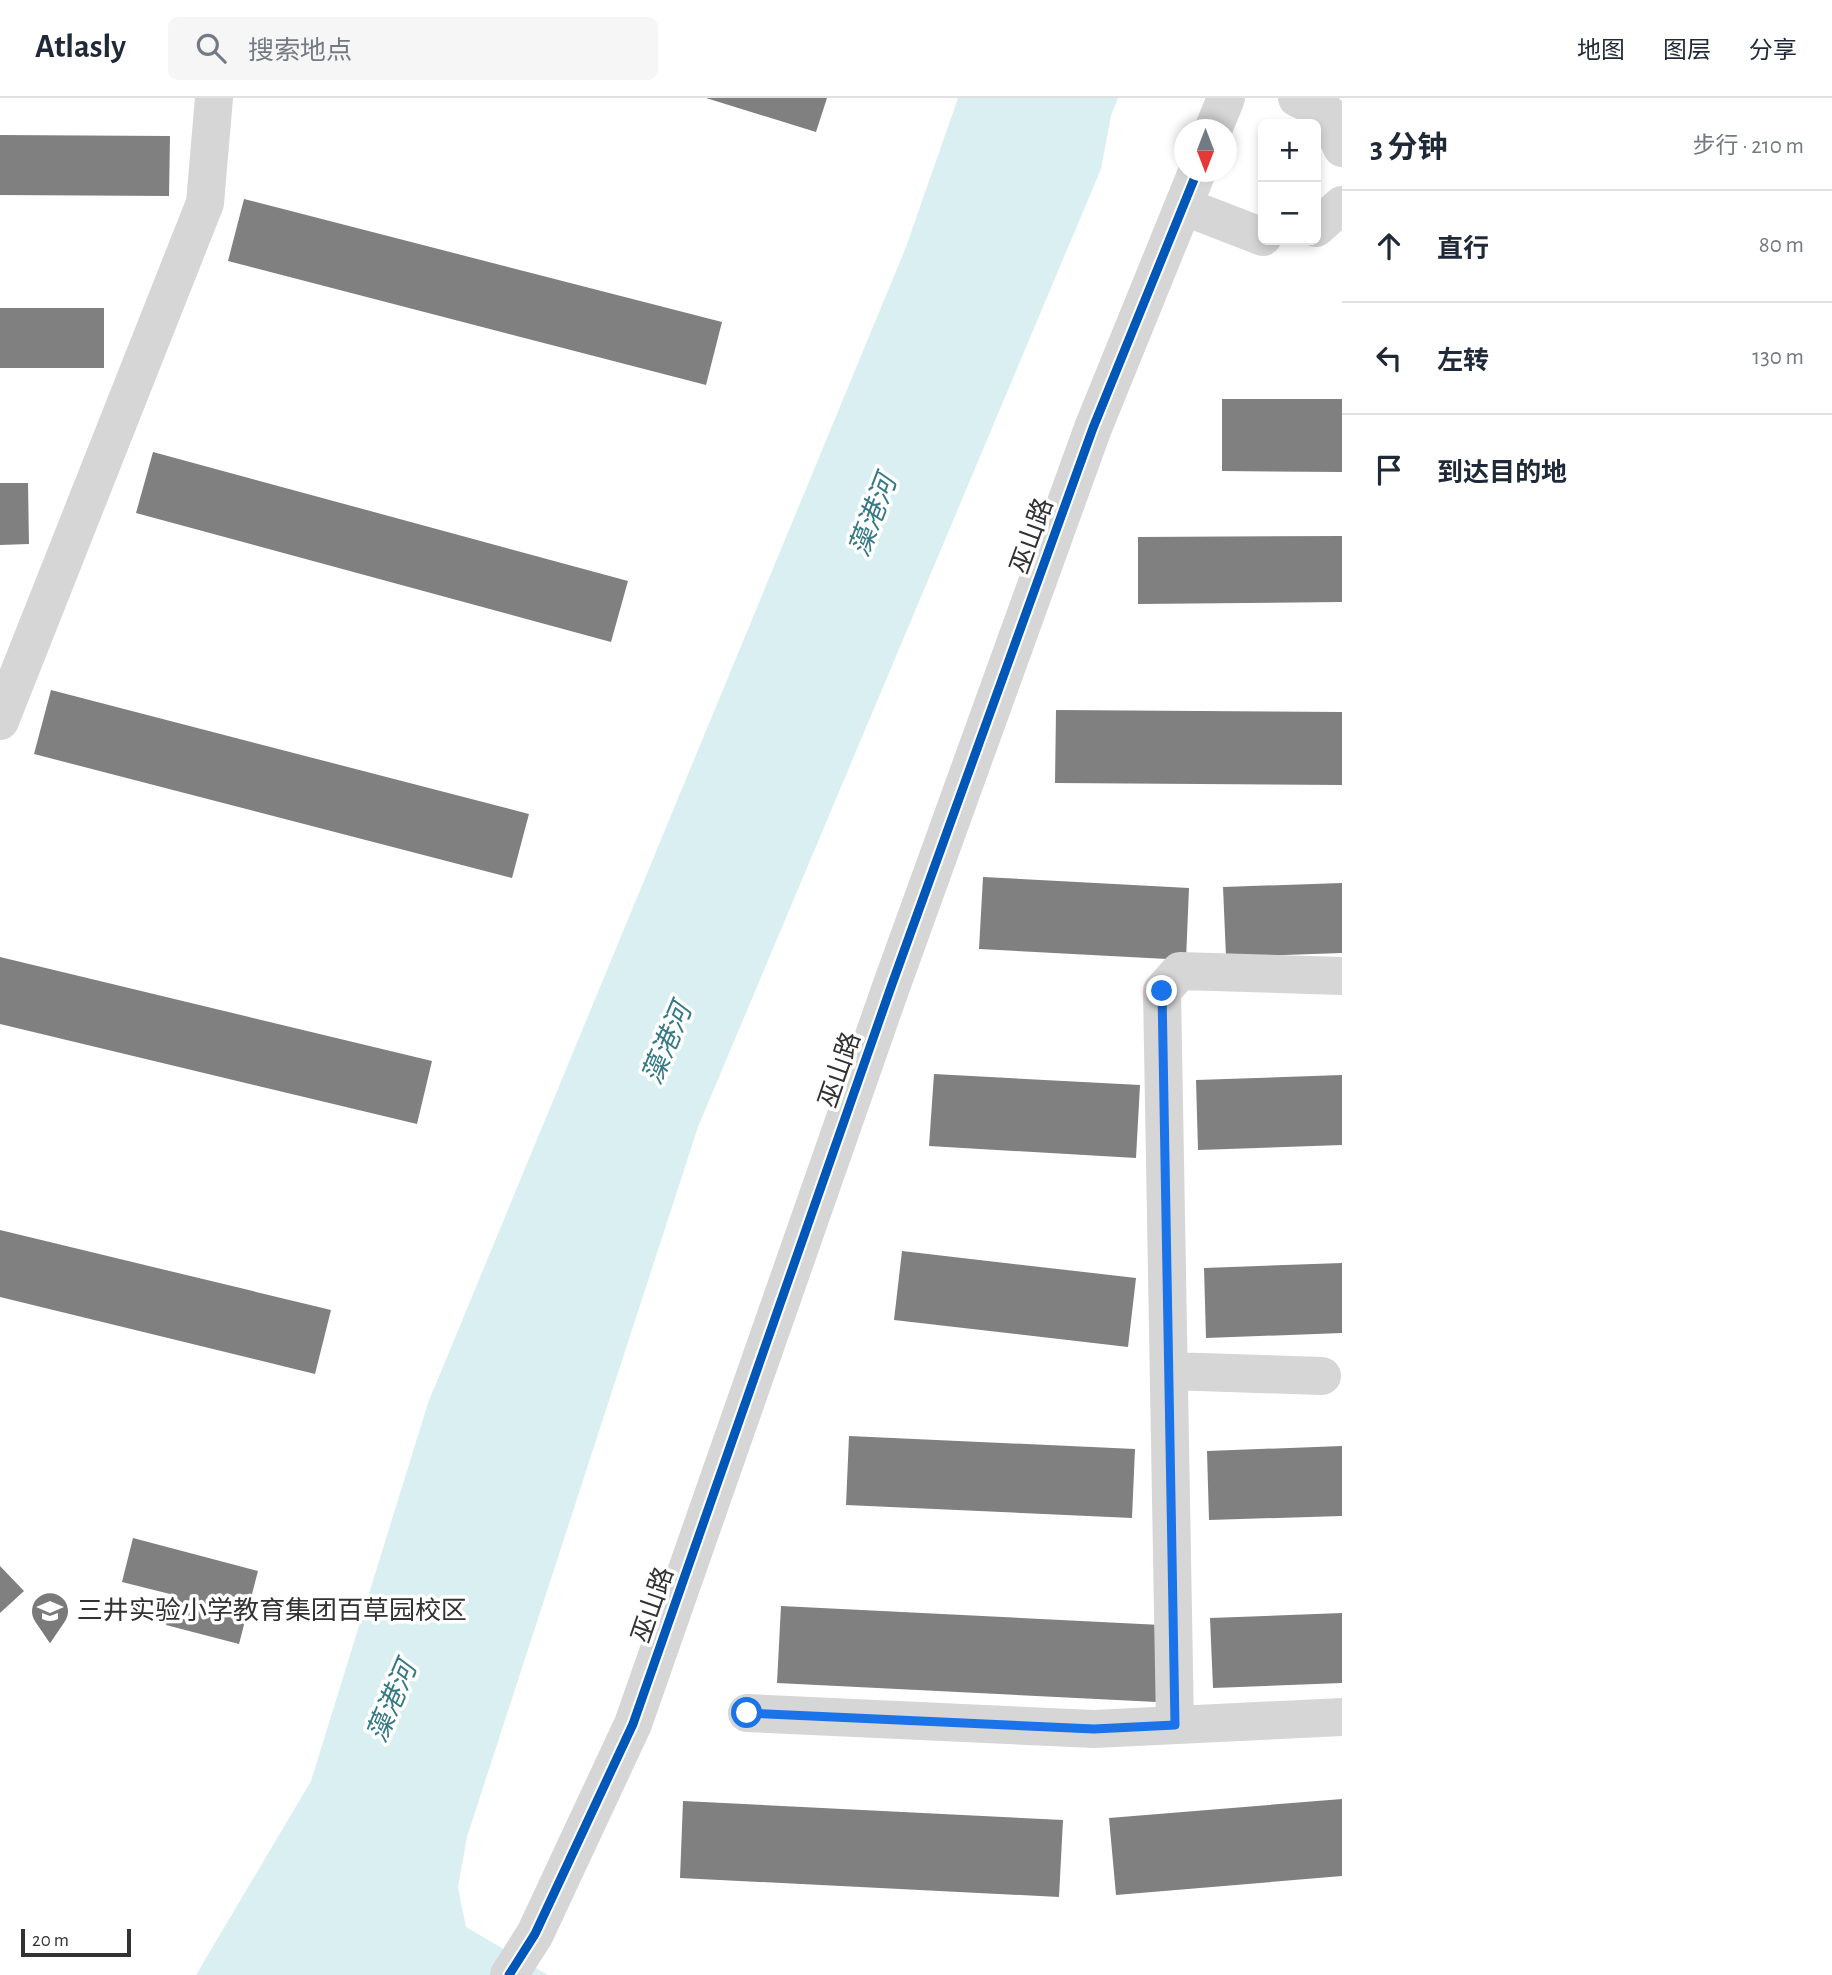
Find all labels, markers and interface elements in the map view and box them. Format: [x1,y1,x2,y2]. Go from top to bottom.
search box [168,17,658,80]
icon: search [192,29,230,67]
text: Atlasly [35,31,126,64]
text: 搜索地点 [248,38,352,64]
text: 地图 [1577,39,1625,63]
text: 图层 [1663,39,1711,63]
text: 分享 [1749,39,1797,63]
north arrow [1174,119,1237,182]
map controls [1258,119,1321,245]
button: + [1258,119,1321,182]
text: 3 分钟 [1370,133,1447,163]
text: 步行 · 210 m [1692,135,1804,158]
button: − [1258,182,1321,245]
icon: ahead [1370,227,1408,265]
text: 80 m [1759,234,1804,257]
text: 直行 [1437,236,1489,262]
icon: left [1370,339,1408,377]
text: 130 m [1752,346,1804,369]
text: 左转 [1437,348,1489,374]
icon: arrive [1370,451,1408,489]
text: 到达目的地 [1437,460,1567,486]
water label: 藻港河 [844,466,904,560]
street label: 巫山路 [1006,495,1058,577]
route end [1146,975,1177,1006]
water label: 藻港河 [637,994,699,1088]
street label: 巫山路 [814,1029,865,1111]
street label: 巫山路 [627,1564,678,1646]
school or university icon: 三井实验小学教育集团百草园校区 [29,1590,71,1645]
place label: 三井实验小学教育集团百草园校区 [77,1596,467,1624]
water label: 藻港河 [362,1652,424,1746]
route start [731,1697,762,1728]
scale bar [21,1926,131,1958]
text: 20 m [32,1931,69,1950]

